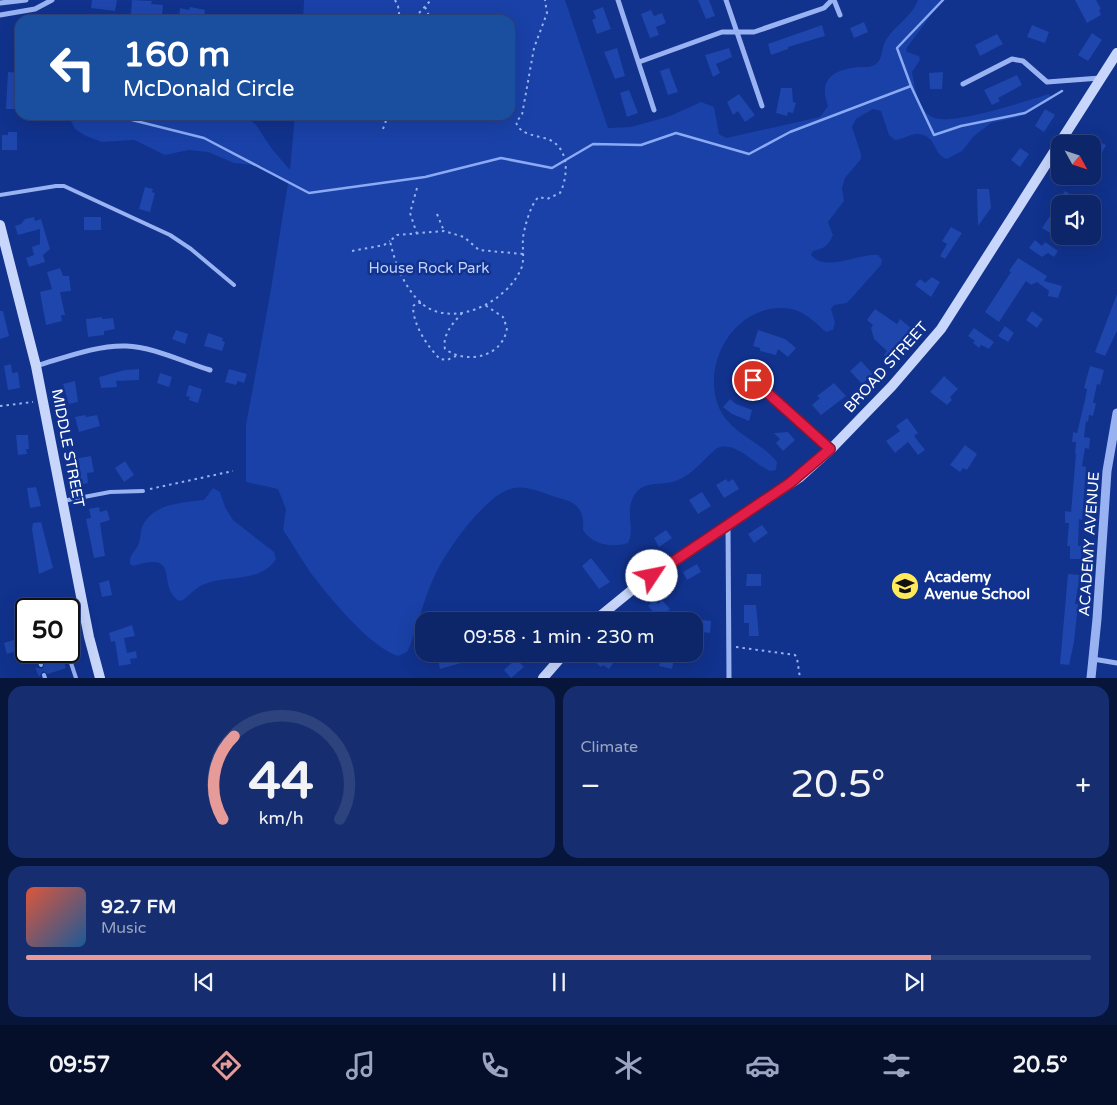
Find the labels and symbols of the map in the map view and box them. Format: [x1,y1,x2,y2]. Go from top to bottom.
north arrow [1051,135,1101,185]
park label: House Rock Park [369,259,489,277]
street label: BROAD STREET [840,318,932,416]
pin [732,359,774,401]
street label: MIDDLE STREET [48,387,88,509]
street label: ACADEMY AVENUE [1075,471,1103,617]
position arrow [625,549,677,601]
place label: Academy Avenue School [924,568,1030,603]
school or university icon: Academy Avenue School [890,571,920,601]
speed limit sign: 50 [15,598,80,663]

